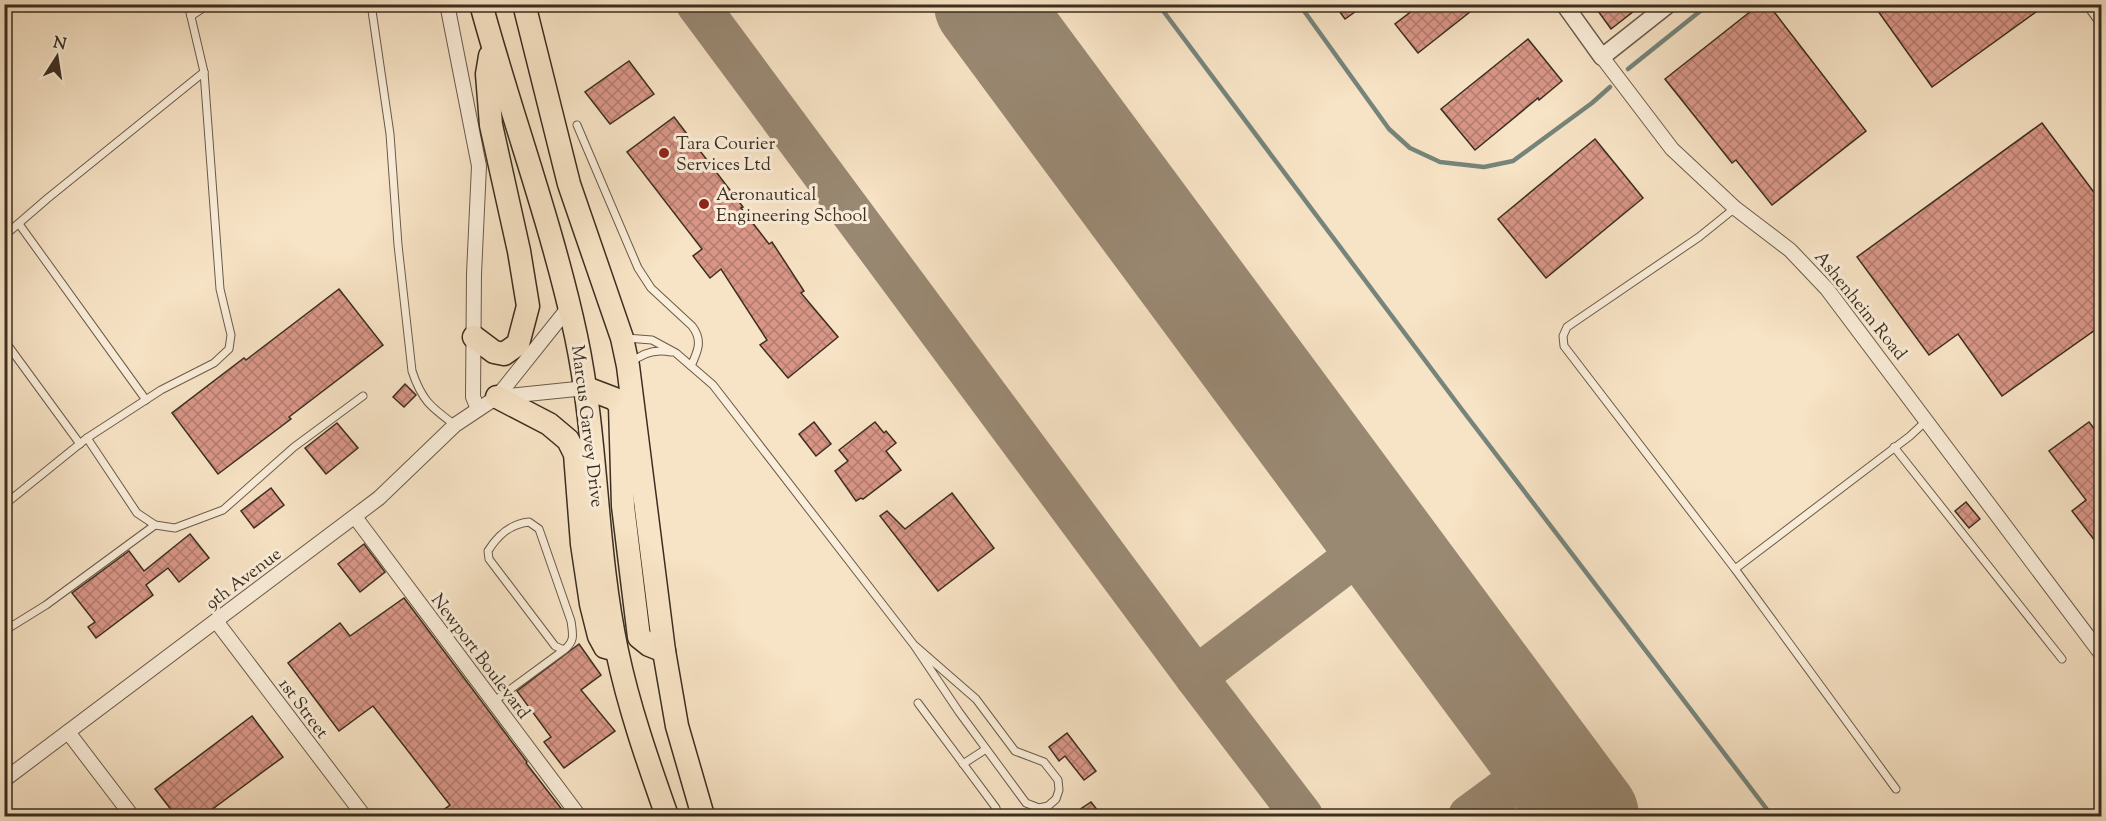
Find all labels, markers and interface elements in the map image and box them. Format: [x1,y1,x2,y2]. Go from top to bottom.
north arrow [27,27,87,87]
text: N [51,32,68,57]
place label: Tara Courier Services Ltd [676,132,775,179]
marker: Tara Courier Services Ltd [657,146,671,160]
place label: Aeronautical Engineering School [716,183,867,230]
marker: Aeronautical Engineering School [697,197,711,211]
street label: Ashenheim Road [1807,246,1912,367]
street label: Marcus Garvey Drive [563,344,609,509]
street label: 9th Avenue [201,542,288,617]
street label: Newport Boulevard [424,589,535,725]
street label: 1st Street [271,674,334,745]

